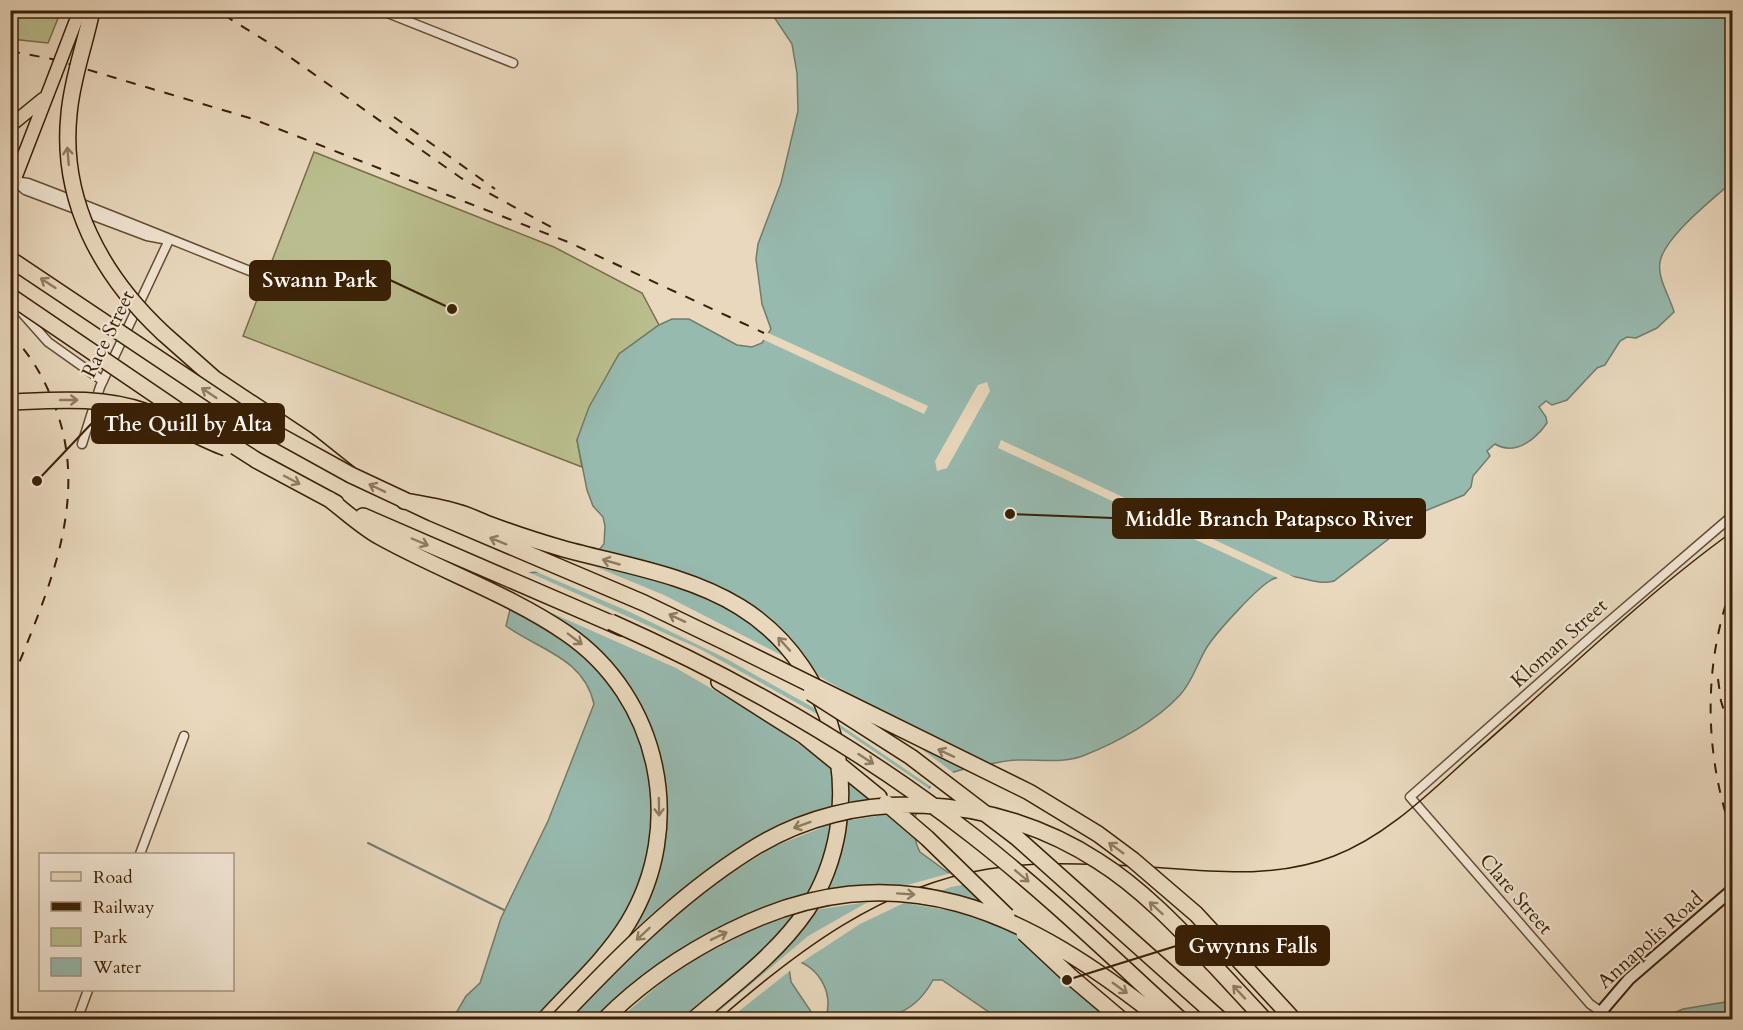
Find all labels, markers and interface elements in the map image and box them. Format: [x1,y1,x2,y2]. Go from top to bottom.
one-way arrow [62,147,73,167]
callout: Swann Park [250,261,390,300]
text: Swann Park [262,266,378,295]
one-way arrow [40,276,57,289]
street label: Race Street [75,285,141,382]
one-way arrow [202,387,218,399]
one-way arrow [58,394,78,406]
callout: The Quill by Alta [92,404,284,443]
text: The Quill by Alta [104,410,273,439]
one-way arrow [283,475,301,486]
one-way arrow [369,482,387,493]
callout: Middle Branch Patapsco River [1113,499,1425,538]
text: Middle Branch Patapsco River [1125,505,1414,534]
one-way arrow [489,535,507,546]
one-way arrow [410,537,429,548]
one-way arrow [602,556,621,567]
street label: Kloman Street [1505,592,1614,694]
one-way arrow [668,611,686,623]
one-way arrow [566,633,582,646]
one-way arrow [777,637,791,652]
one-way arrow [938,747,956,759]
one-way arrow [857,753,874,765]
one-way arrow [654,796,665,816]
one-way arrow [794,820,812,831]
one-way arrow [1109,841,1125,854]
street label: Clare Street [1473,848,1559,941]
legend [39,853,234,991]
text: Road [93,865,133,890]
one-way arrow [1014,869,1029,883]
street label: Annapolis Road [1591,885,1709,995]
one-way arrow [896,888,916,899]
text: Railway [93,895,155,920]
one-way arrow [1149,901,1164,915]
text: Park [93,925,128,950]
callout: Gwynns Falls [1176,926,1329,965]
one-way arrow [635,927,650,942]
one-way arrow [710,930,728,942]
text: Gwynns Falls [1188,932,1318,961]
text: Water [92,955,142,980]
one-way arrow [1112,981,1128,994]
one-way arrow [1232,984,1246,999]

